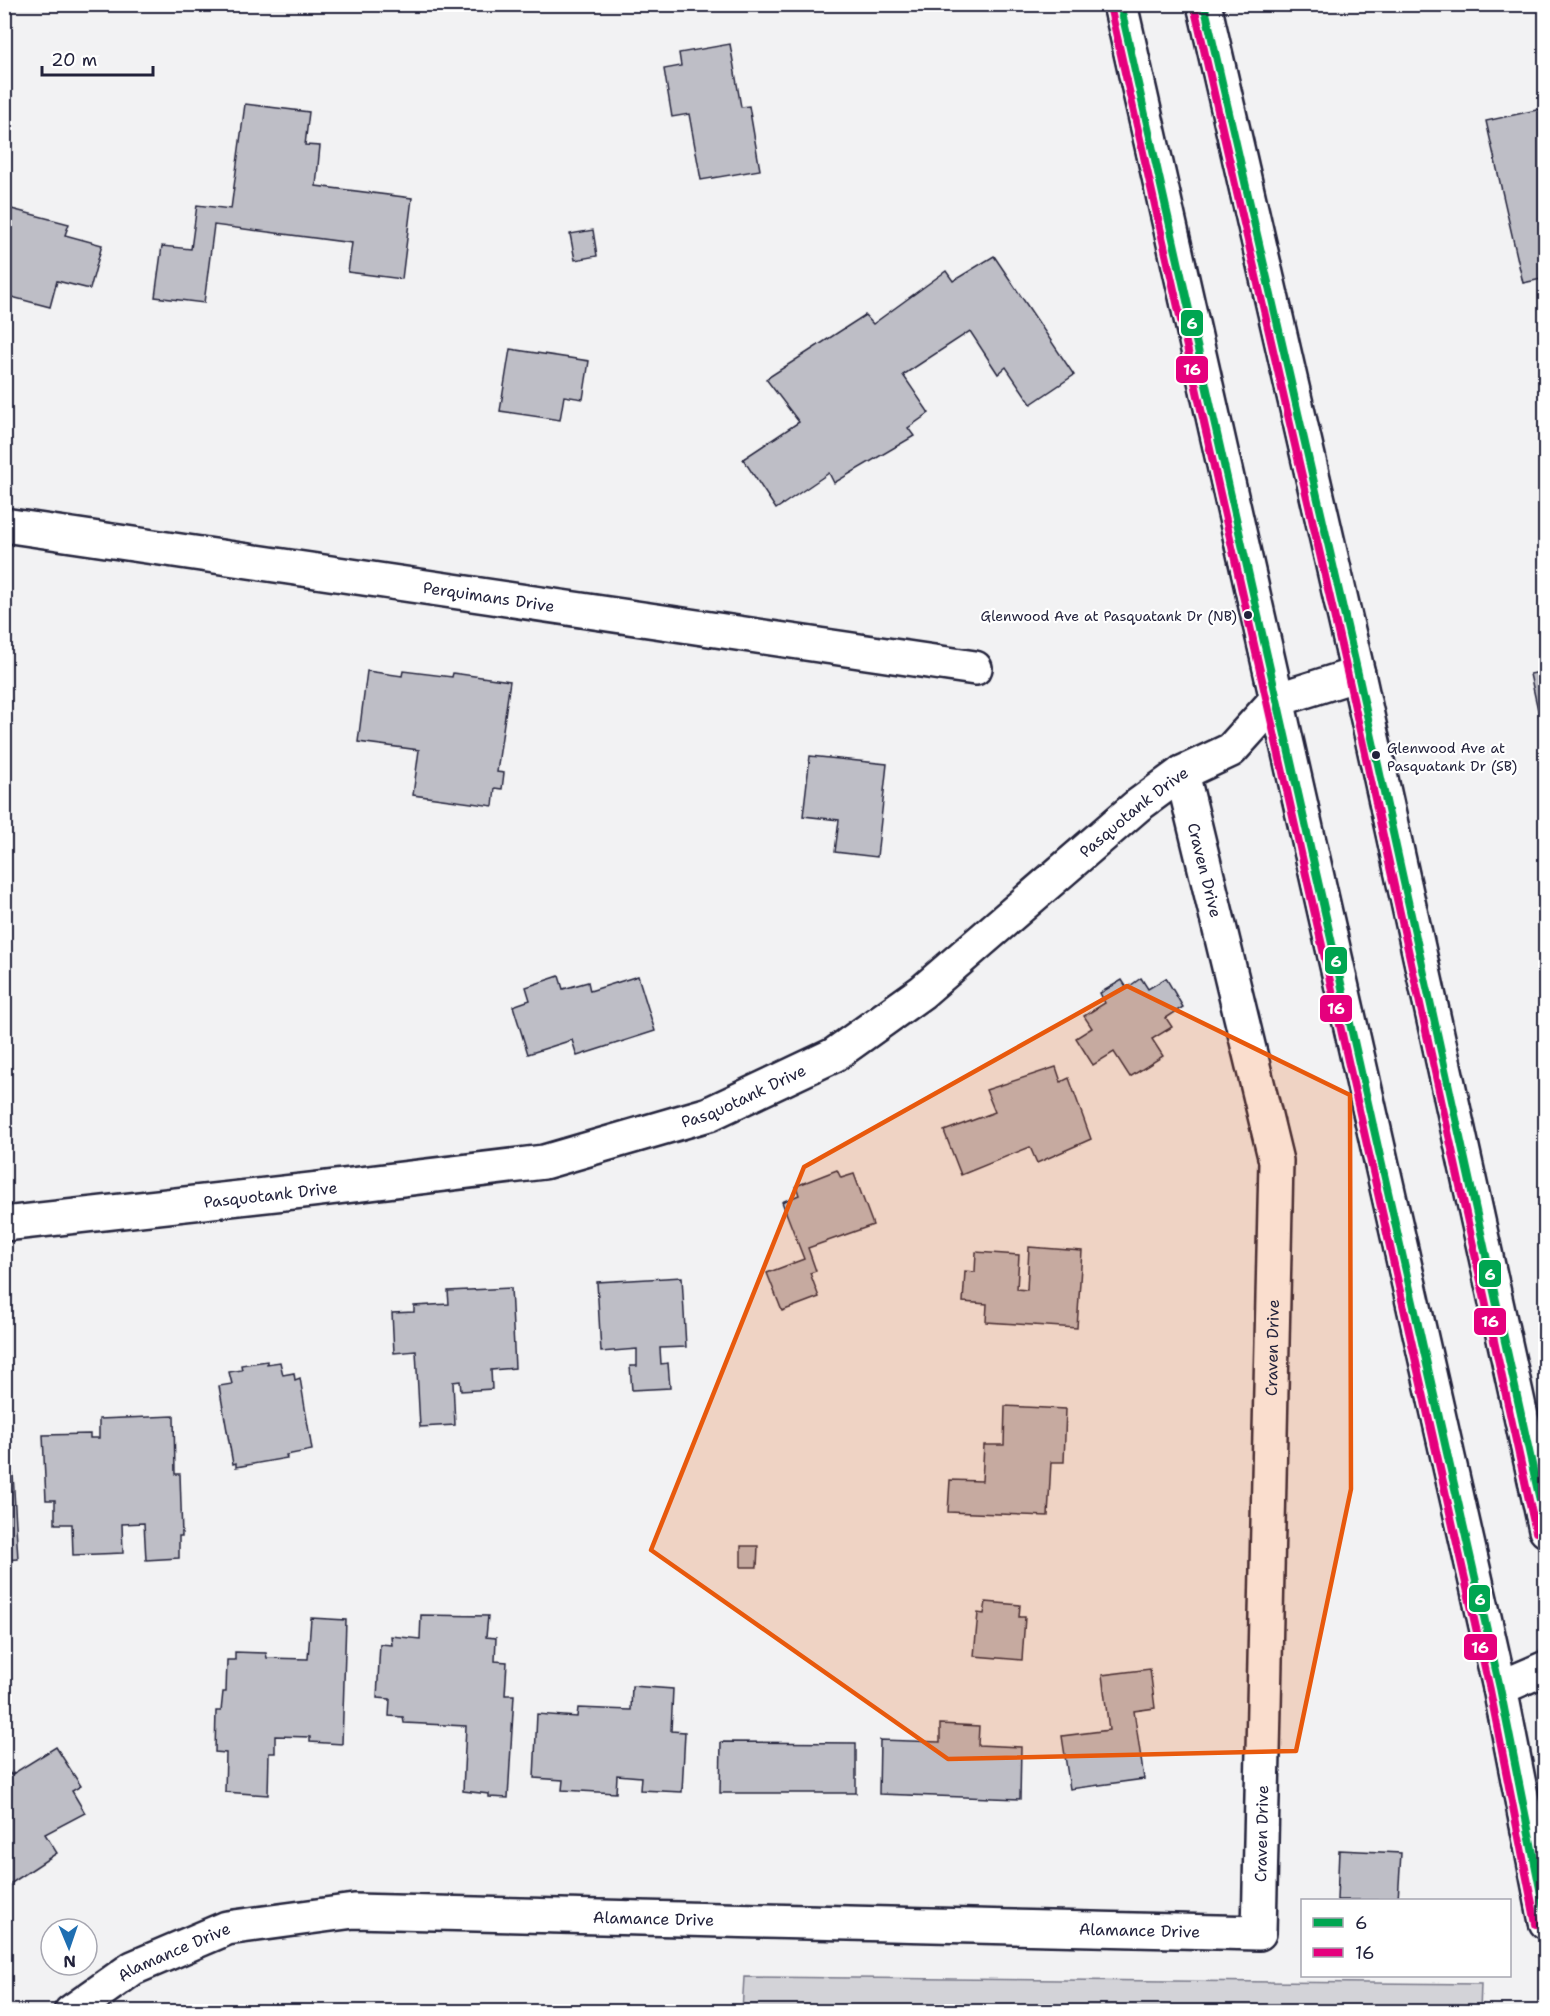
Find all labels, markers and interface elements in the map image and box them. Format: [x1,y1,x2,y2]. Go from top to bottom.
scale bar [42,39,153,77]
text: 20 m [51,48,97,72]
line badge: 6 [1180,309,1204,337]
text: 6 [1186,313,1198,334]
line badge: 16 [1175,355,1209,384]
text: 16 [1183,359,1201,380]
street label: Perquimans Drive [421,577,556,617]
place label: Glenwood Ave at Pasquatank Dr (NB) [981,607,1237,625]
marker: Glenwood Ave at Pasquatank Dr (NB) [1242,609,1254,621]
place label: Glenwood Ave at Pasquatank Dr (SB) [1387,739,1517,775]
marker: Glenwood Ave at Pasquatank Dr (SB) [1370,749,1382,761]
street label: Pasquotank Drive [1075,762,1191,862]
street label: Craven Drive [1183,821,1226,920]
line badge: 6 [1324,946,1348,975]
text: 6 [1330,951,1342,972]
line badge: 16 [1319,994,1353,1023]
text: 16 [1327,998,1345,1019]
street label: Pasquotank Drive [679,1060,809,1133]
street label: Pasquotank Drive [202,1177,338,1213]
line badge: 6 [1478,1259,1502,1288]
text: 6 [1484,1264,1496,1285]
street label: Craven Drive [1261,1299,1284,1396]
line badge: 16 [1473,1307,1507,1336]
text: 16 [1481,1311,1499,1332]
line badge: 6 [1468,1584,1491,1613]
text: 6 [1474,1589,1486,1610]
line badge: 16 [1463,1633,1498,1661]
text: 16 [1471,1637,1489,1658]
street label: Craven Drive [1250,1785,1273,1882]
legend [1301,1899,1511,1977]
street label: Alamance Drive [593,1907,715,1931]
text: 6 [1355,1911,1368,1935]
north arrow [39,1917,99,1977]
street label: Alamance Drive [114,1918,234,1987]
street label: Alamance Drive [1079,1919,1200,1943]
text: 16 [1355,1941,1375,1965]
text: N [63,1951,76,1972]

